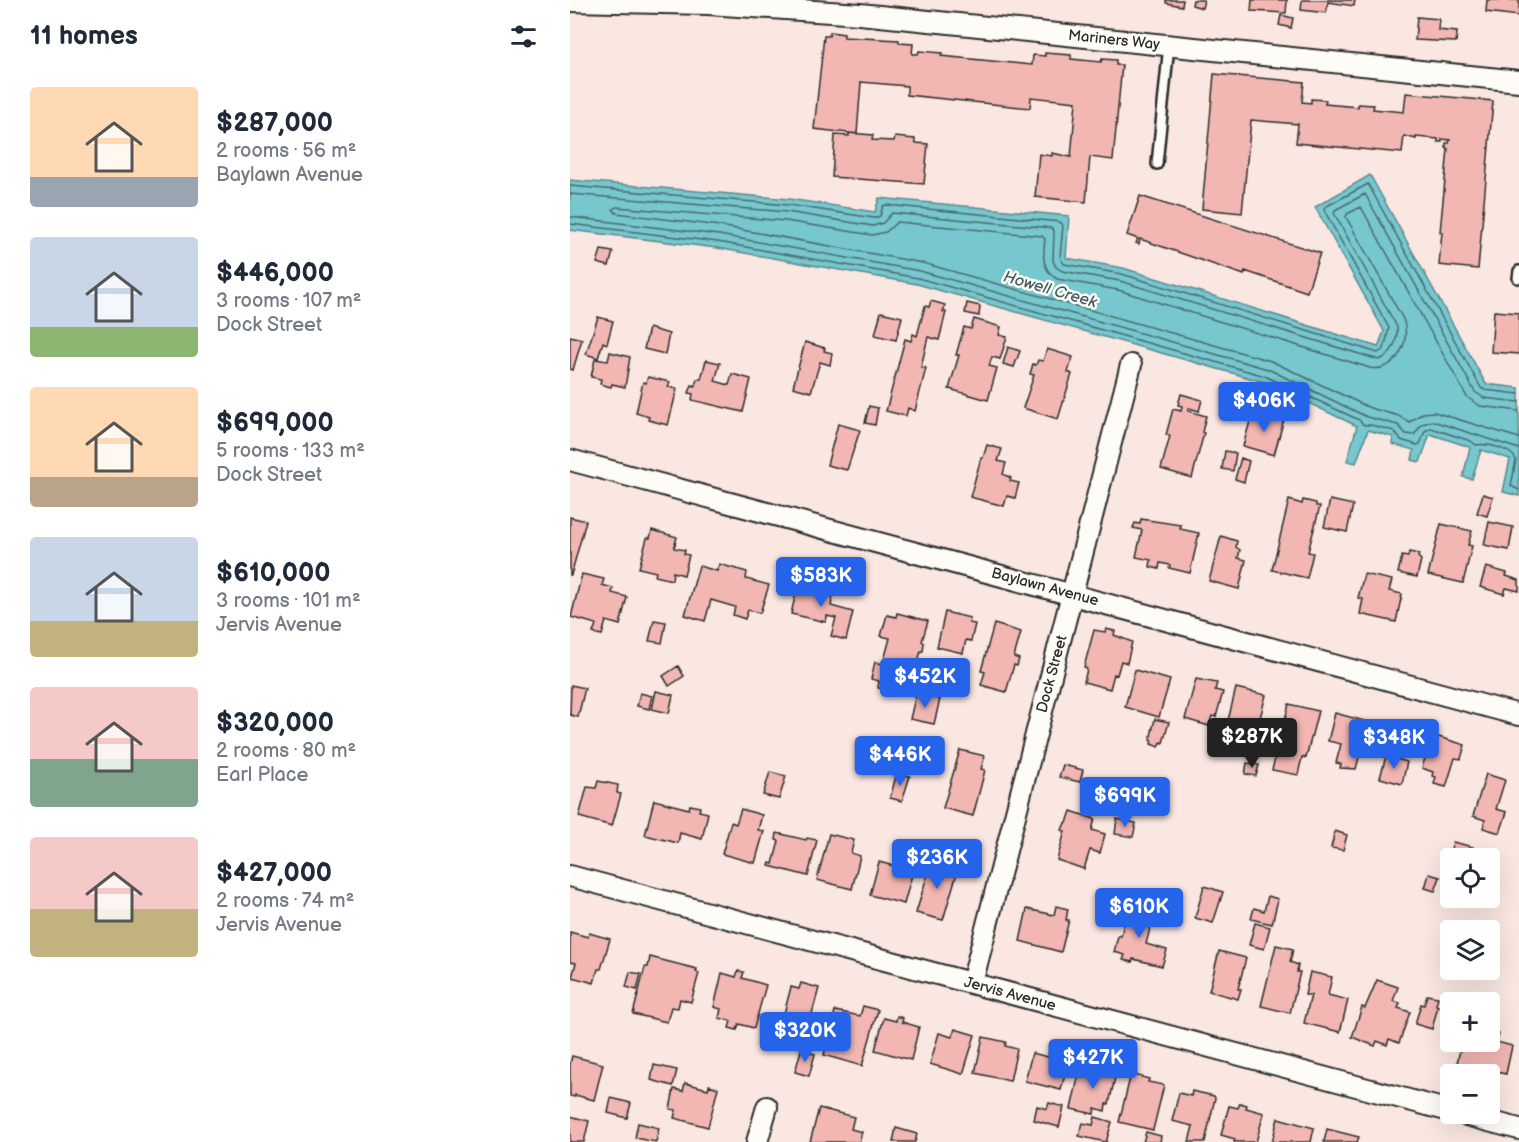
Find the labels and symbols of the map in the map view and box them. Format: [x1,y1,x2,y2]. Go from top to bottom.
street label: Mariners Way [1067,26,1161,54]
water label: Howell Creek [1001,268,1100,313]
pin: $406K [1222,382,1306,433]
pin: $583K [779,557,863,608]
street label: Baylawn Avenue [989,564,1101,610]
street label: Dock Street [1033,633,1072,715]
pin: $452K [883,658,967,709]
pin: $287K [1210,718,1294,769]
pin: $348K [1352,719,1436,770]
pin: $446K [858,736,942,787]
pin: $699K [1083,777,1167,828]
pin: $236K [895,839,979,890]
pin: $610K [1097,888,1181,939]
street label: Jervis Avenue [962,973,1058,1015]
pin: $320K [763,1012,847,1063]
pin: $427K [1051,1039,1135,1090]

